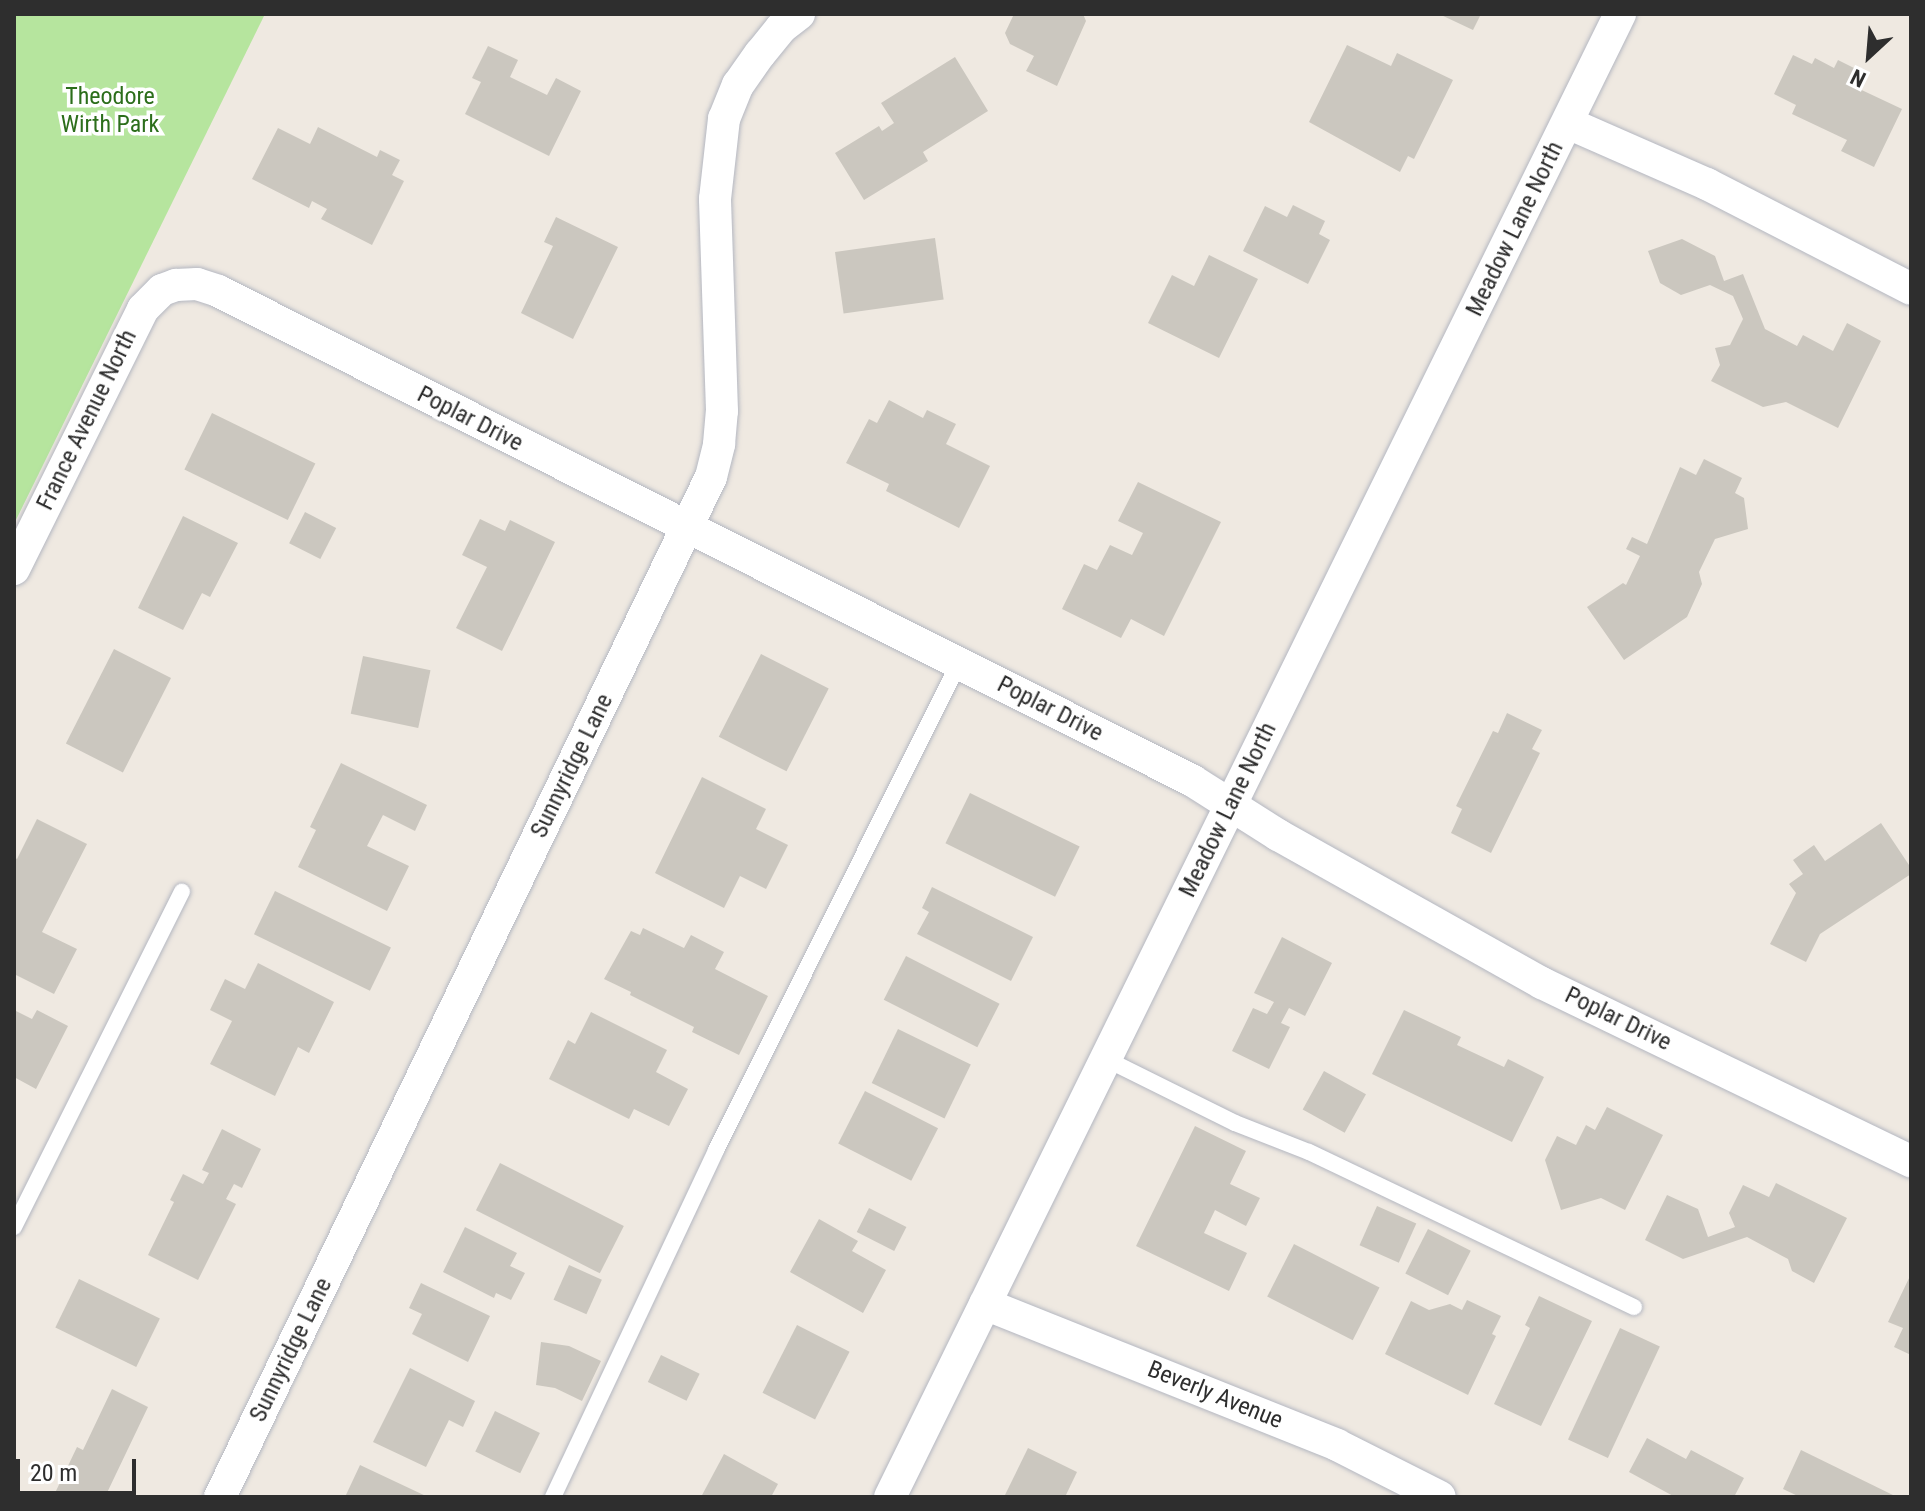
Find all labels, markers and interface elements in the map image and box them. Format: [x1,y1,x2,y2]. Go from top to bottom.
north arrow [1829,16,1909,96]
text: N [1847,64,1870,92]
park label: Theodore Wirth Park [61,83,159,139]
street label: Meadow Lane North [1460,137,1570,321]
street label: France Avenue North [31,325,143,515]
street label: Poplar Drive [412,380,528,458]
street label: Poplar Drive [992,670,1108,748]
street label: Sunnyridge Lane [525,689,619,843]
street label: Meadow Lane North [1173,718,1283,902]
street label: Poplar Drive [1560,981,1676,1057]
street label: Sunnyridge Lane [244,1273,338,1427]
street label: Beverly Avenue [1143,1355,1287,1435]
scale bar [20,1443,140,1493]
text: 20 m [30,1459,77,1487]

